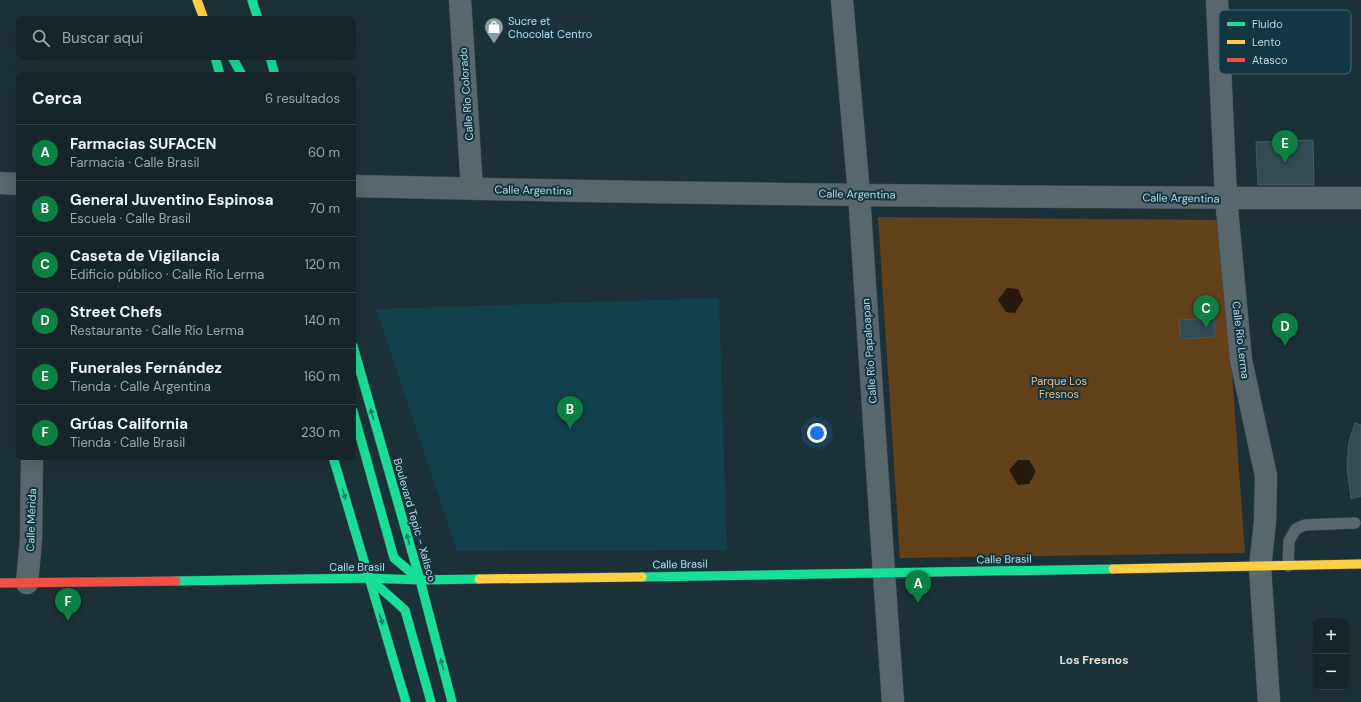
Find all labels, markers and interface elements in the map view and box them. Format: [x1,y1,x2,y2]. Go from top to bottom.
legend [1219,10,1351,74]
place label: Sucre et Chocolat Centro [508,14,592,41]
search box [16,16,356,60]
shop icon: Sucre et Chocolat Centro [483,16,505,44]
text: Fluido [1252,17,1283,31]
icon: search [30,27,52,49]
text: Buscar aquí [62,28,143,48]
text: Lento [1252,35,1281,49]
street label: Calle Río Colorado [456,47,476,141]
text: Atasco [1252,53,1287,67]
text: Cerca [32,87,82,109]
text: 6 resultados [265,90,340,107]
pin: E [1272,130,1298,163]
text: Farmacias SUFACEN [70,134,216,154]
text: A [40,144,50,161]
text: 60 m [308,144,340,161]
text: Farmacia · Calle Brasil [70,154,199,171]
street label: Calle Argentina [494,182,572,198]
street label: Calle Argentina [818,186,896,202]
text: General Juventino Espinosa [70,190,274,210]
street label: Calle Argentina [1142,190,1220,206]
text: B [41,200,49,217]
text: 70 m [309,200,340,217]
text: Escuela · Calle Brasil [70,210,191,227]
text: Caseta de Vigilancia [70,246,220,266]
text: C [40,256,50,273]
text: 120 m [305,256,340,273]
text: Edificio público · Calle Río Lerma [70,266,264,283]
pin: C [1193,295,1219,328]
street label: Calle Río Papaloapan [858,298,880,404]
street label: Calle Río Lerma [1229,300,1253,380]
text: Street Chefs [70,302,162,322]
text: D [40,312,50,329]
text: 140 m [304,312,340,329]
pin: D [1272,313,1298,346]
text: Restaurante · Calle Río Lerma [70,322,244,339]
text: Funerales Fernández [70,358,222,378]
text: E [41,368,49,385]
text: 160 m [304,368,340,385]
park label: Parque Los Fresnos [1031,374,1087,401]
text: Tienda · Calle Argentina [70,378,211,395]
pin: B [557,396,583,429]
one-way arrow [369,407,375,420]
text: Grúas California [70,414,188,434]
your location [807,423,827,443]
text: F [41,424,49,441]
text: 230 m [301,424,340,441]
text: Tienda · Calle Brasil [70,434,185,451]
street label: Boulevard Tepic - Xalisco [391,457,439,583]
street label: Calle Mérida [23,488,39,552]
one-way arrow [341,489,347,501]
one-way arrow [405,533,411,545]
street label: Calle Brasil [976,552,1032,566]
street label: Calle Brasil [652,557,708,571]
street label: Calle Brasil [329,560,385,574]
pin: A [905,570,931,603]
pin: F [55,588,81,621]
one-way arrow [378,613,384,625]
map controls [1313,618,1349,690]
button: + [1313,618,1349,654]
district label: Los Fresnos [1059,652,1129,668]
button: − [1313,654,1349,690]
one-way arrow [439,658,445,670]

